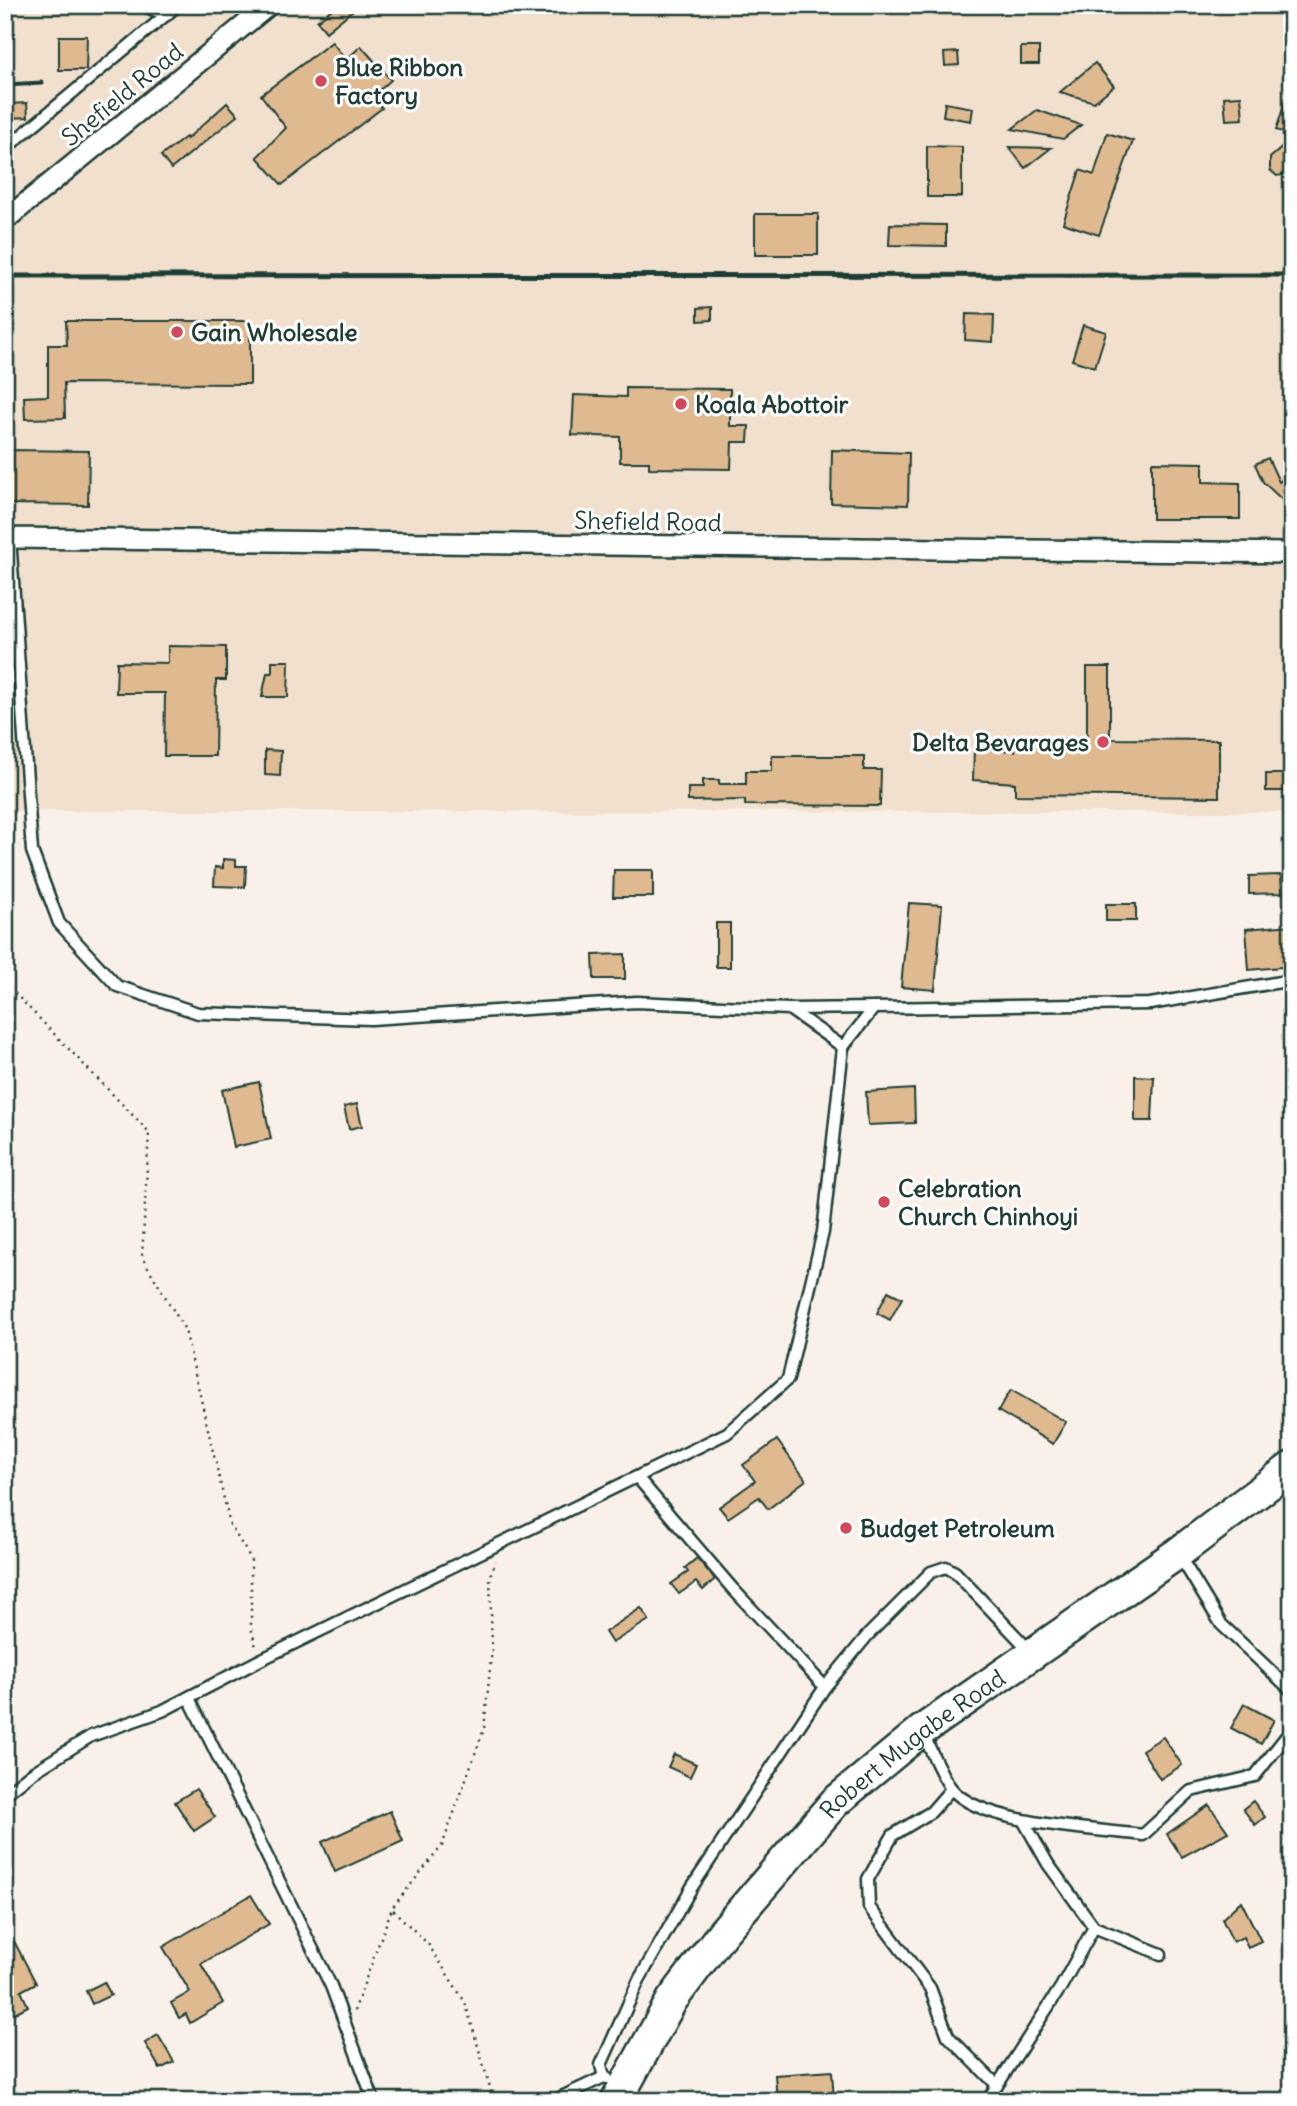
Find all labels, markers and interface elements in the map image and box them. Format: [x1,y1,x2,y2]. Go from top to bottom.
street label: Shefield Road [55,36,189,152]
place label: Blue Ribbon Factory [335,52,463,110]
marker: Blue Ribbon Factory [313,73,329,89]
place label: Gain Wholesale [191,317,357,347]
marker: Gain Wholesale [169,324,185,340]
place label: Koala Abottoir [695,389,849,419]
marker: Koala Abottoir [673,396,689,412]
street label: Shefield Road [574,505,722,537]
place label: Delta Bevarages [912,727,1089,757]
marker: Delta Bevarages [1095,734,1111,750]
place label: Celebration Church Chinhoyi [898,1173,1078,1231]
marker: Celebration Church Chinhoyi [876,1194,892,1210]
place label: Budget Petroleum [860,1513,1055,1543]
marker: Budget Petroleum [838,1520,854,1536]
street label: Robert Mugabe Road [813,1662,1011,1824]

